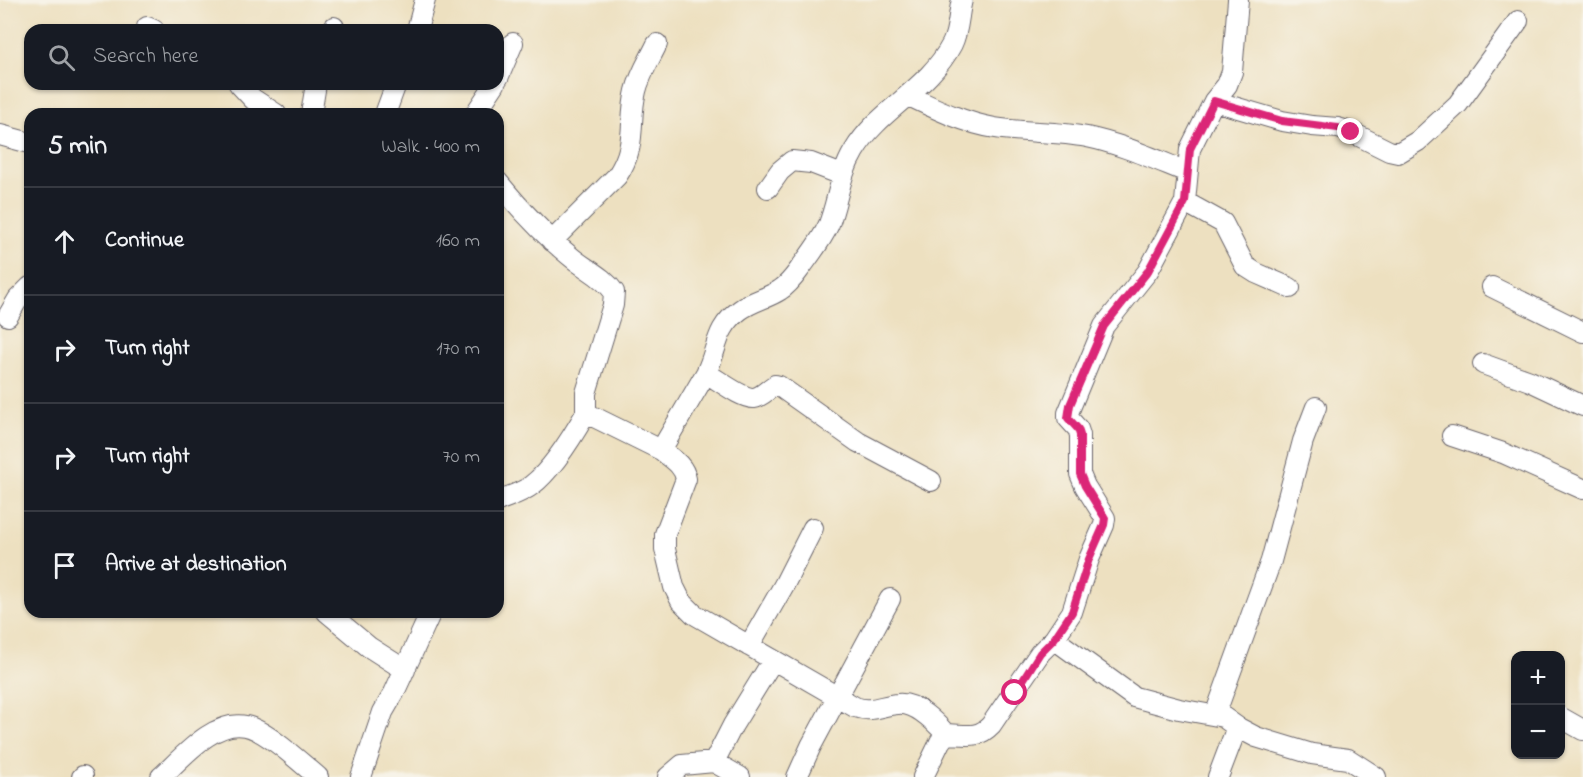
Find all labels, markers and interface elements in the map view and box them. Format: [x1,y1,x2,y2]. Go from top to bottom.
search box [24,24,504,90]
icon: search [45,41,78,74]
text: Search here [93,41,198,73]
route end [1337,118,1363,144]
text: 5 min [48,128,107,166]
text: Walk · 400 m [381,133,480,162]
icon: ahead [48,225,81,258]
text: Continue [105,225,184,257]
text: 160 m [436,227,480,256]
icon: right [48,333,81,366]
text: Turn right [105,333,190,365]
text: 170 m [436,335,480,364]
icon: right [48,441,81,474]
text: Turn right [105,441,190,473]
text: 70 m [443,443,480,472]
icon: arrive [48,549,81,582]
text: Arrive at destination [105,549,287,581]
map controls [1511,651,1565,759]
button: + [1511,651,1565,705]
route start [1001,679,1027,705]
button: − [1511,705,1565,759]

